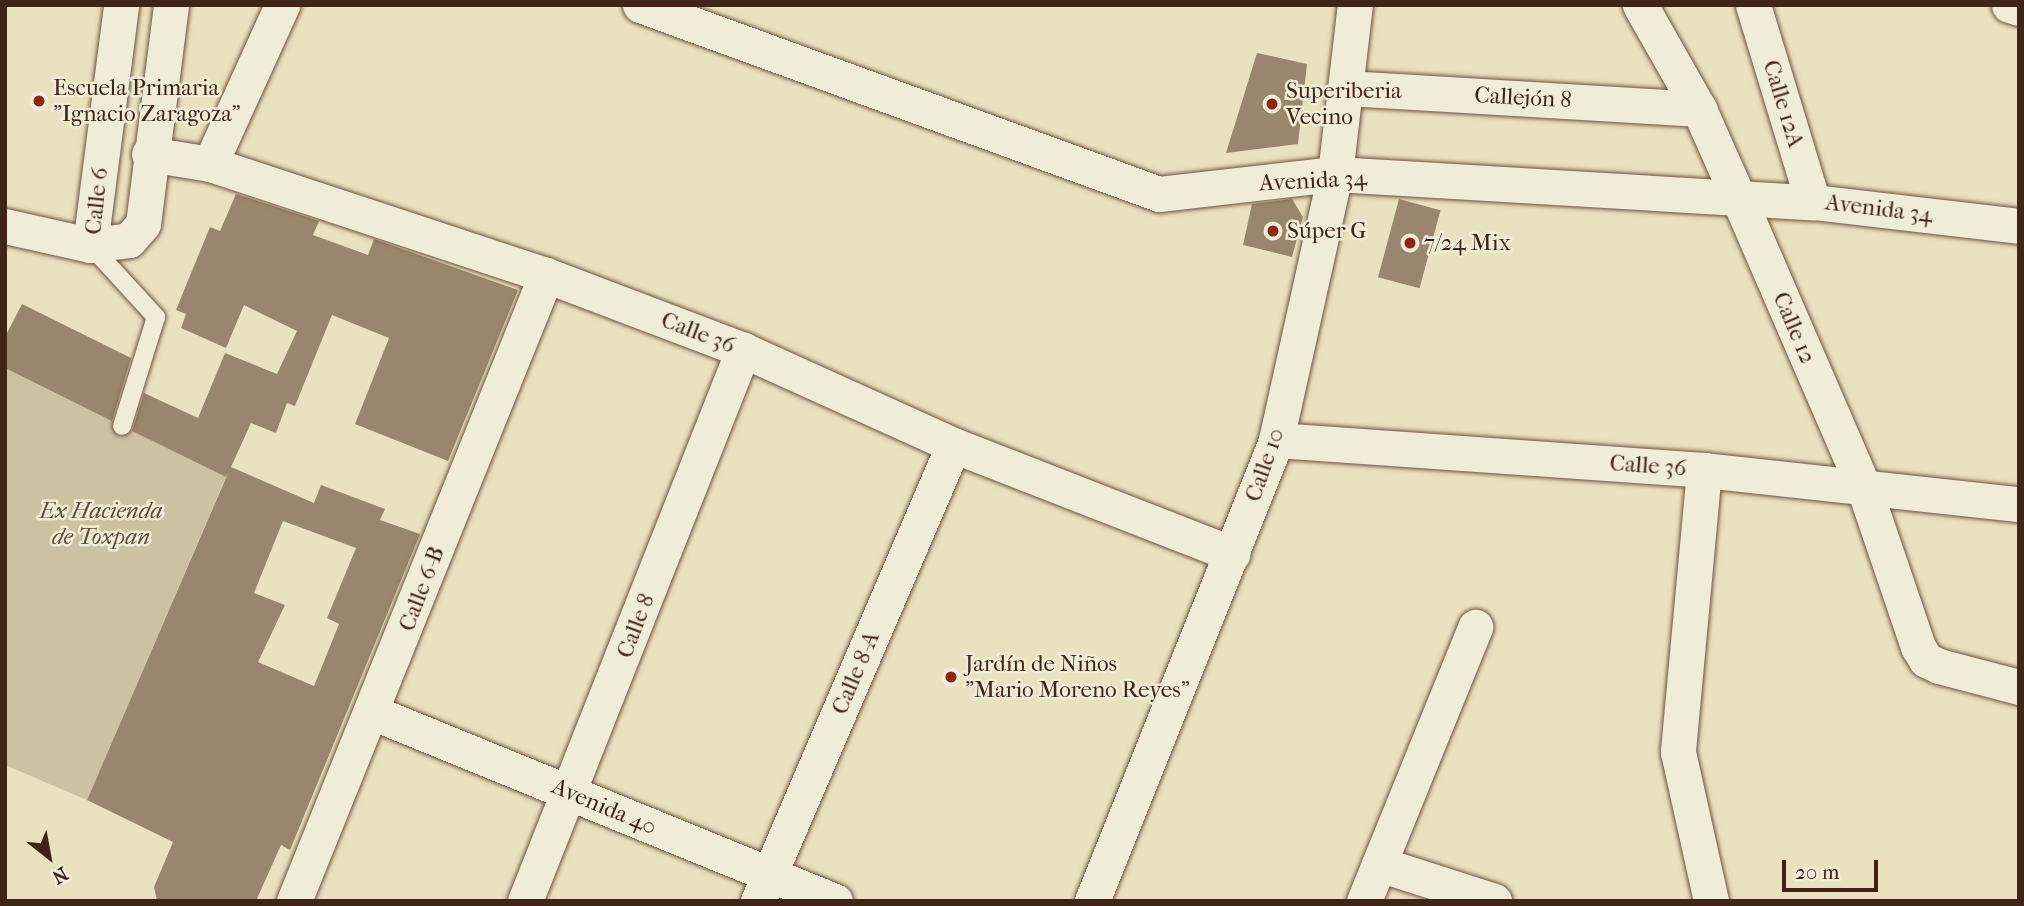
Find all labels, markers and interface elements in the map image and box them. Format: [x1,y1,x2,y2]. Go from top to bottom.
street label: Calle 12A [1757,57,1809,151]
place label: Escuela Primaria "Ignacio Zaragoza" [53,74,241,128]
place label: Superiberia Vecino [1286,77,1402,131]
street label: Callejón 8 [1474,82,1572,114]
marker: Escuela Primaria "Ignacio Zaragoza" [31,93,47,109]
marker: Superiberia Vecino [1264,96,1280,112]
street label: Avenida 34 [1258,164,1368,198]
street label: Calle 6 [80,166,114,236]
street label: Avenida 34 [1824,189,1934,229]
place label: Súper G [1287,217,1367,245]
marker: Súper G [1265,223,1281,239]
place label: 7/24 Mix [1424,229,1511,257]
marker: 7/24 Mix [1402,235,1418,251]
street label: Calle 12 [1767,288,1821,368]
street label: Calle 36 [657,306,739,360]
street label: Calle 10 [1240,425,1290,505]
street label: Calle 36 [1609,450,1687,482]
park label: Ex Hacienda de Toxpan [40,497,162,551]
street label: Calle 6-B [393,543,451,635]
street label: Calle 8 [611,590,661,662]
street label: Calle 8-A [826,627,886,719]
place label: Jardín de Niños "Mario Moreno Reyes" [965,650,1190,704]
marker: Jardín de Niños "Mario Moreno Reyes" [943,669,959,685]
street label: Avenida 40 [547,773,661,841]
north arrow [14,822,84,892]
scale bar [1786,846,1882,890]
text: 20 m [1795,860,1839,884]
text: N [48,862,72,888]

